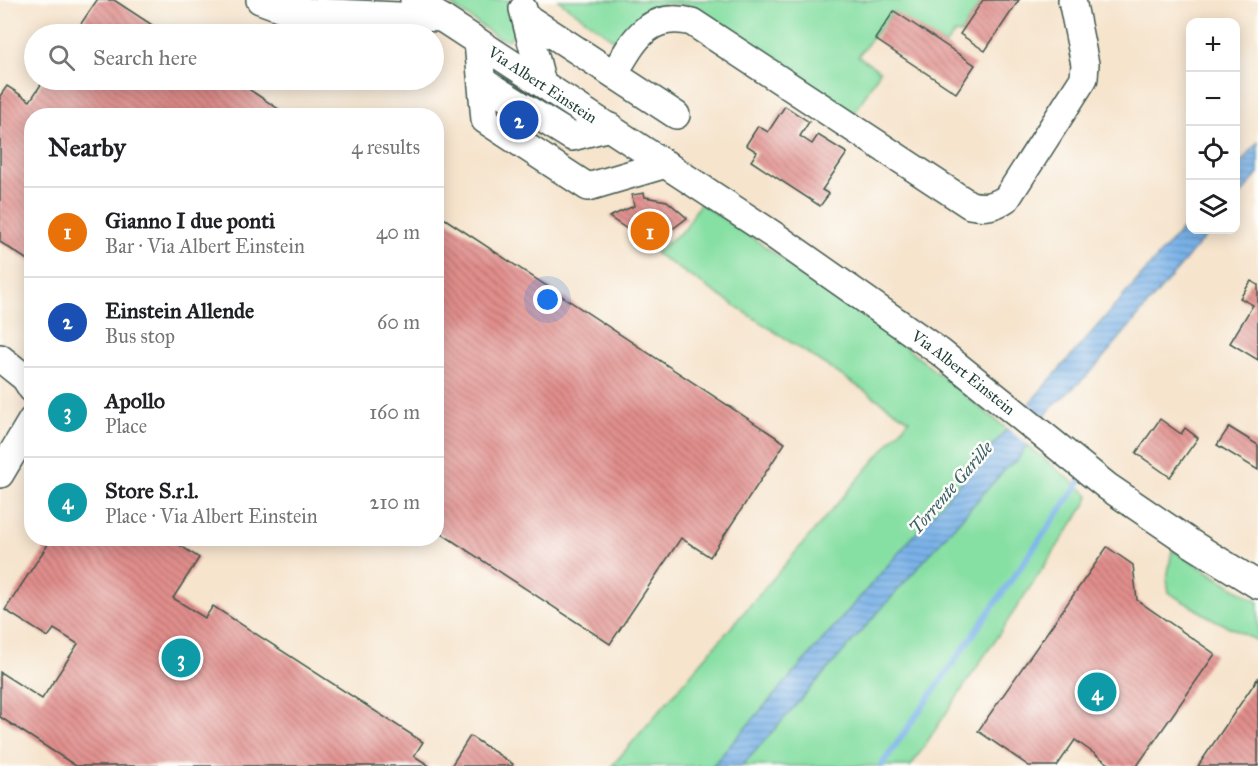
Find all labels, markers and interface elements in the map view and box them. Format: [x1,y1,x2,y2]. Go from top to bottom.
map controls [1186,18,1240,234]
button: + [1186,18,1240,72]
search box [24,24,444,90]
icon: search [45,41,78,74]
street label: Via Albert Einstein [484,41,601,127]
text: Search here [93,44,197,71]
button: − [1186,72,1240,126]
pin: 2 [500,98,538,142]
button: locate [1186,126,1240,180]
text: Nearby [48,131,126,163]
text: 4 results [351,135,420,159]
button: layers [1186,180,1240,234]
text: Gianno I due ponti [105,207,275,234]
pin: 1 [630,208,670,254]
text: 1 [64,220,71,244]
text: 40 m [376,220,420,244]
text: Bar · Via Albert Einstein [105,234,305,258]
your location [533,285,562,314]
text: Einstein Allende [105,297,254,324]
text: 2 [63,310,72,334]
text: 60 m [377,310,420,334]
text: Bus stop [105,324,175,348]
street label: Via Albert Einstein [907,325,1020,419]
text: Apollo [105,387,165,414]
text: 3 [64,400,72,424]
text: 160 m [369,400,420,424]
text: Place [105,414,147,438]
water label: Torrente Garille [905,436,998,539]
text: Store S.r.l. [105,477,199,504]
text: 4 [62,490,73,514]
text: 210 m [370,490,420,514]
text: Place · Via Albert Einstein [105,504,318,528]
pin: 3 [162,636,201,680]
pin: 4 [1078,670,1116,714]

